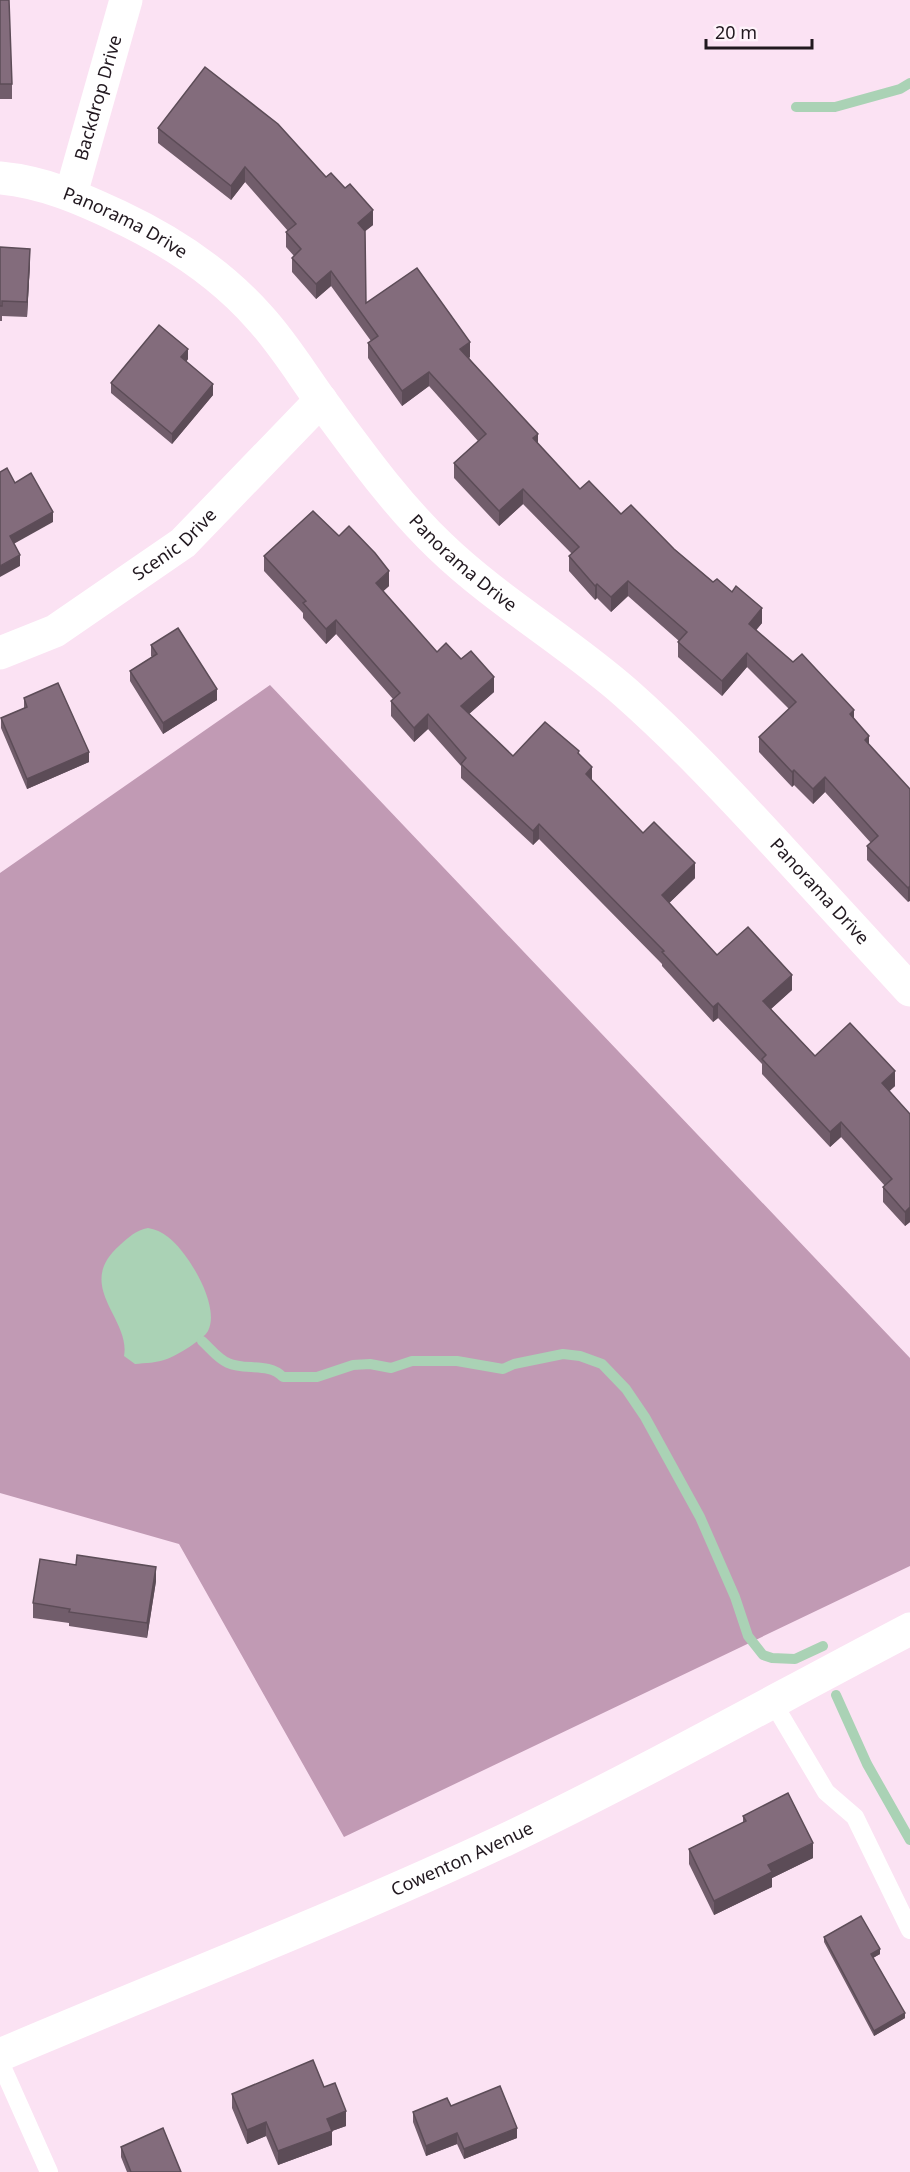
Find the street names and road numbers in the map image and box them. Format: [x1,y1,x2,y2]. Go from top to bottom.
street label: Backdrop Drive [68,32,127,163]
street label: Panorama Drive [60,181,193,263]
street label: Scenic Drive [127,503,221,585]
street label: Panorama Drive [404,509,522,616]
street label: Panorama Drive [765,832,875,949]
street label: Cowenton Avenue [387,1815,537,1901]

